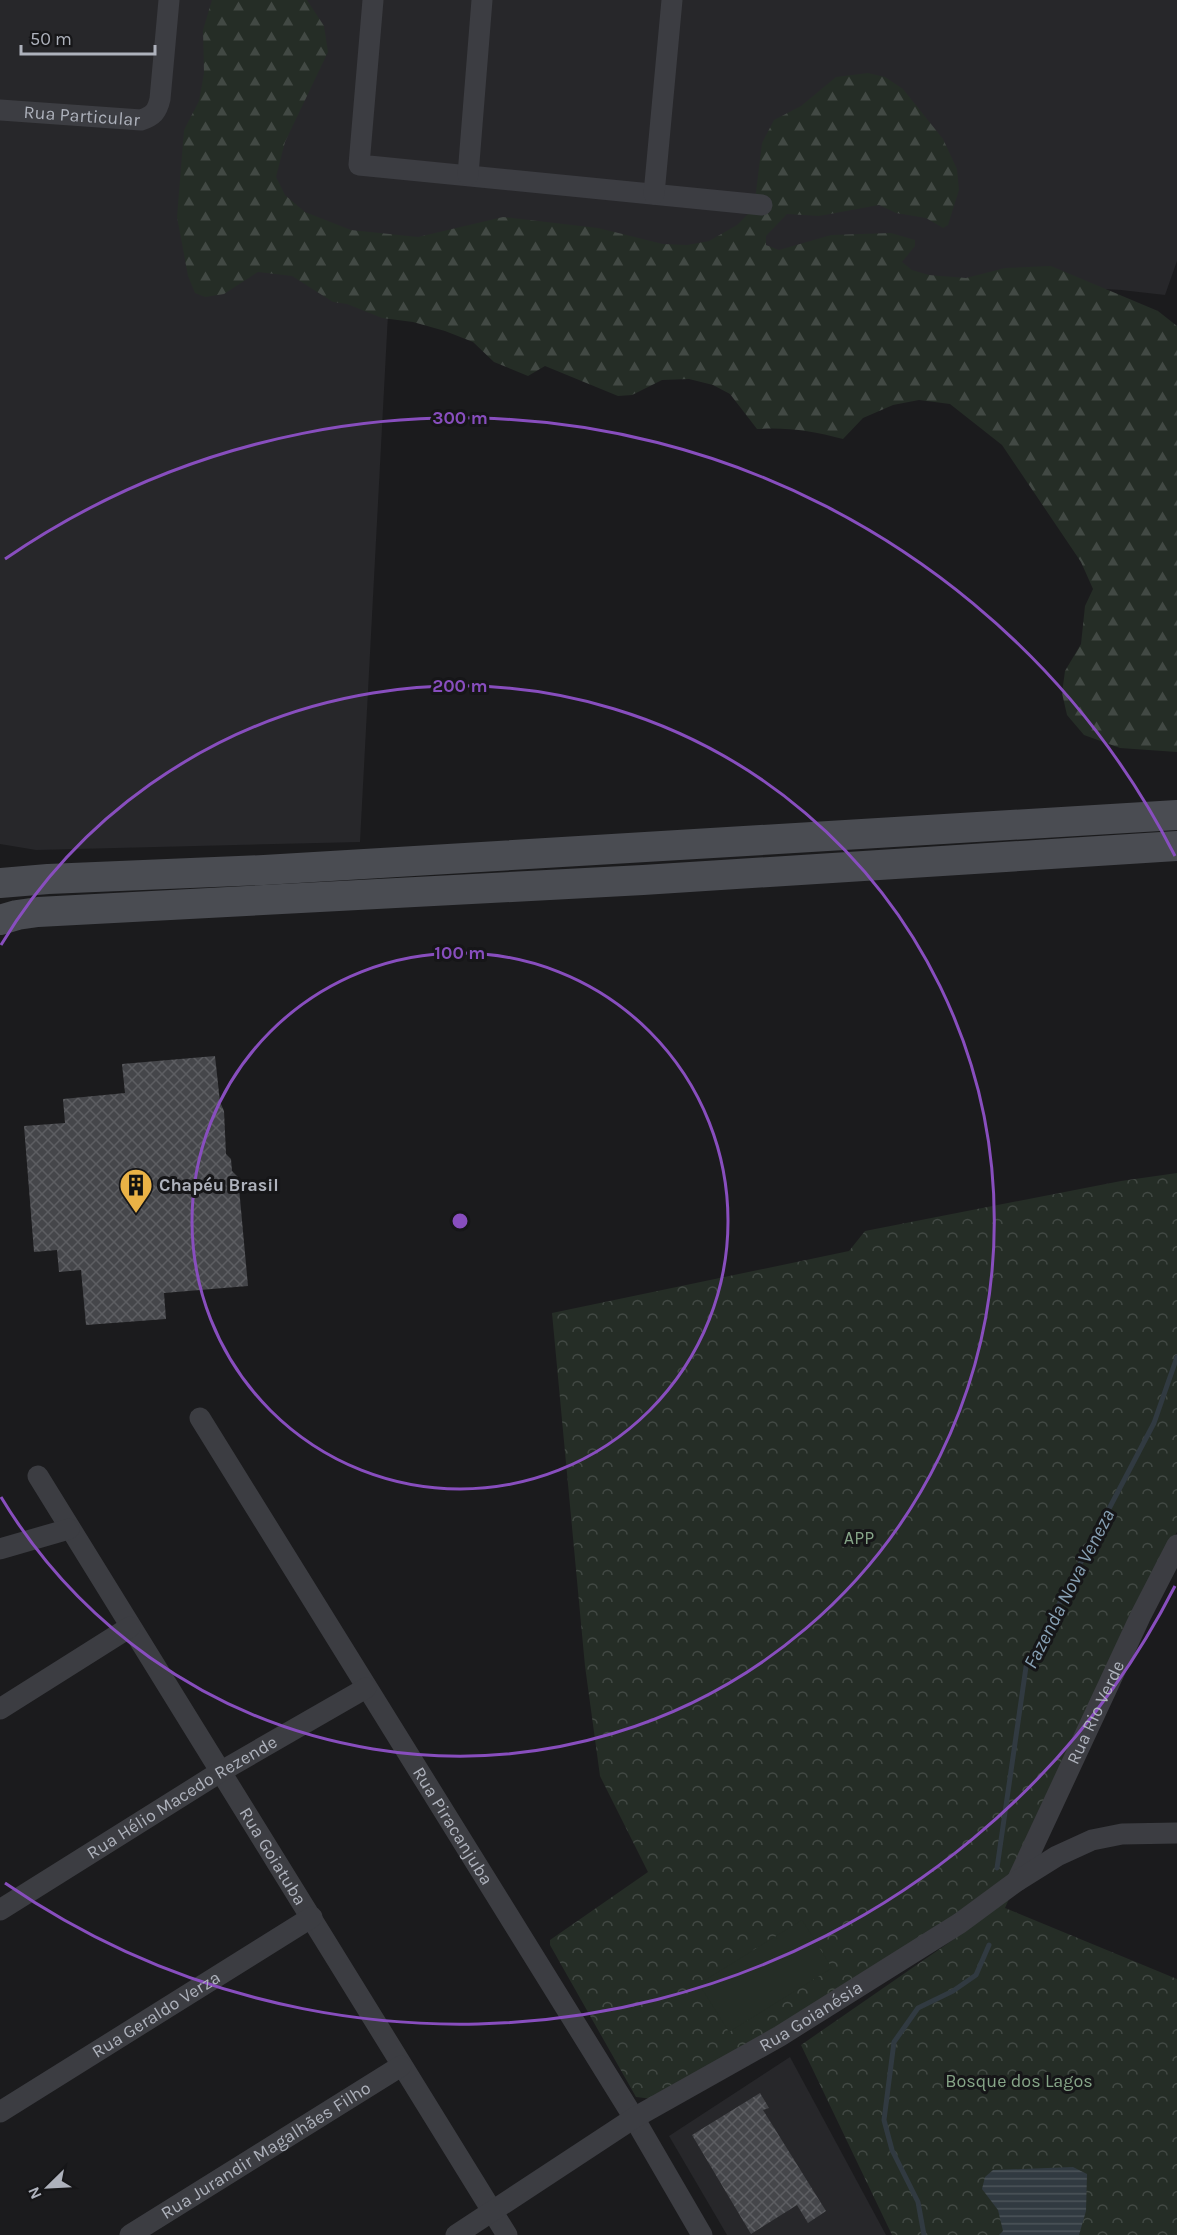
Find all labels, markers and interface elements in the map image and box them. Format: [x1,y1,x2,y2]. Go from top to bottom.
scale bar [21,18,154,56]
text: 50 m [30,28,72,50]
street label: Rua Particular [23,101,141,131]
text: 300 m [432,407,488,429]
text: 200 m [432,675,488,697]
text: 100 m [435,942,485,964]
building icon: Chapéu Brasil [118,1167,154,1214]
place label: Chapéu Brasil [159,1174,279,1196]
centre of rings [450,1211,470,1231]
water label: Fazenda Nova Veneza [1019,1505,1119,1673]
park label: APP [844,1527,874,1549]
street label: Rua Rio Verde [1062,1657,1129,1768]
street label: Rua Hélio Macedo Rezende [83,1731,281,1864]
street label: Rua Piracanjuba [408,1763,498,1889]
street label: Rua Goiatuba [234,1803,312,1909]
street label: Rua Geraldo Verza [88,1966,224,2063]
street label: Rua Goianésia [755,1976,867,2057]
park label: Bosque dos Lagos [945,2070,1093,2092]
street label: Rua Jurandir Magalhães Filho [157,2077,375,2224]
north arrow [18,2157,78,2217]
text: N [24,2184,46,2202]

